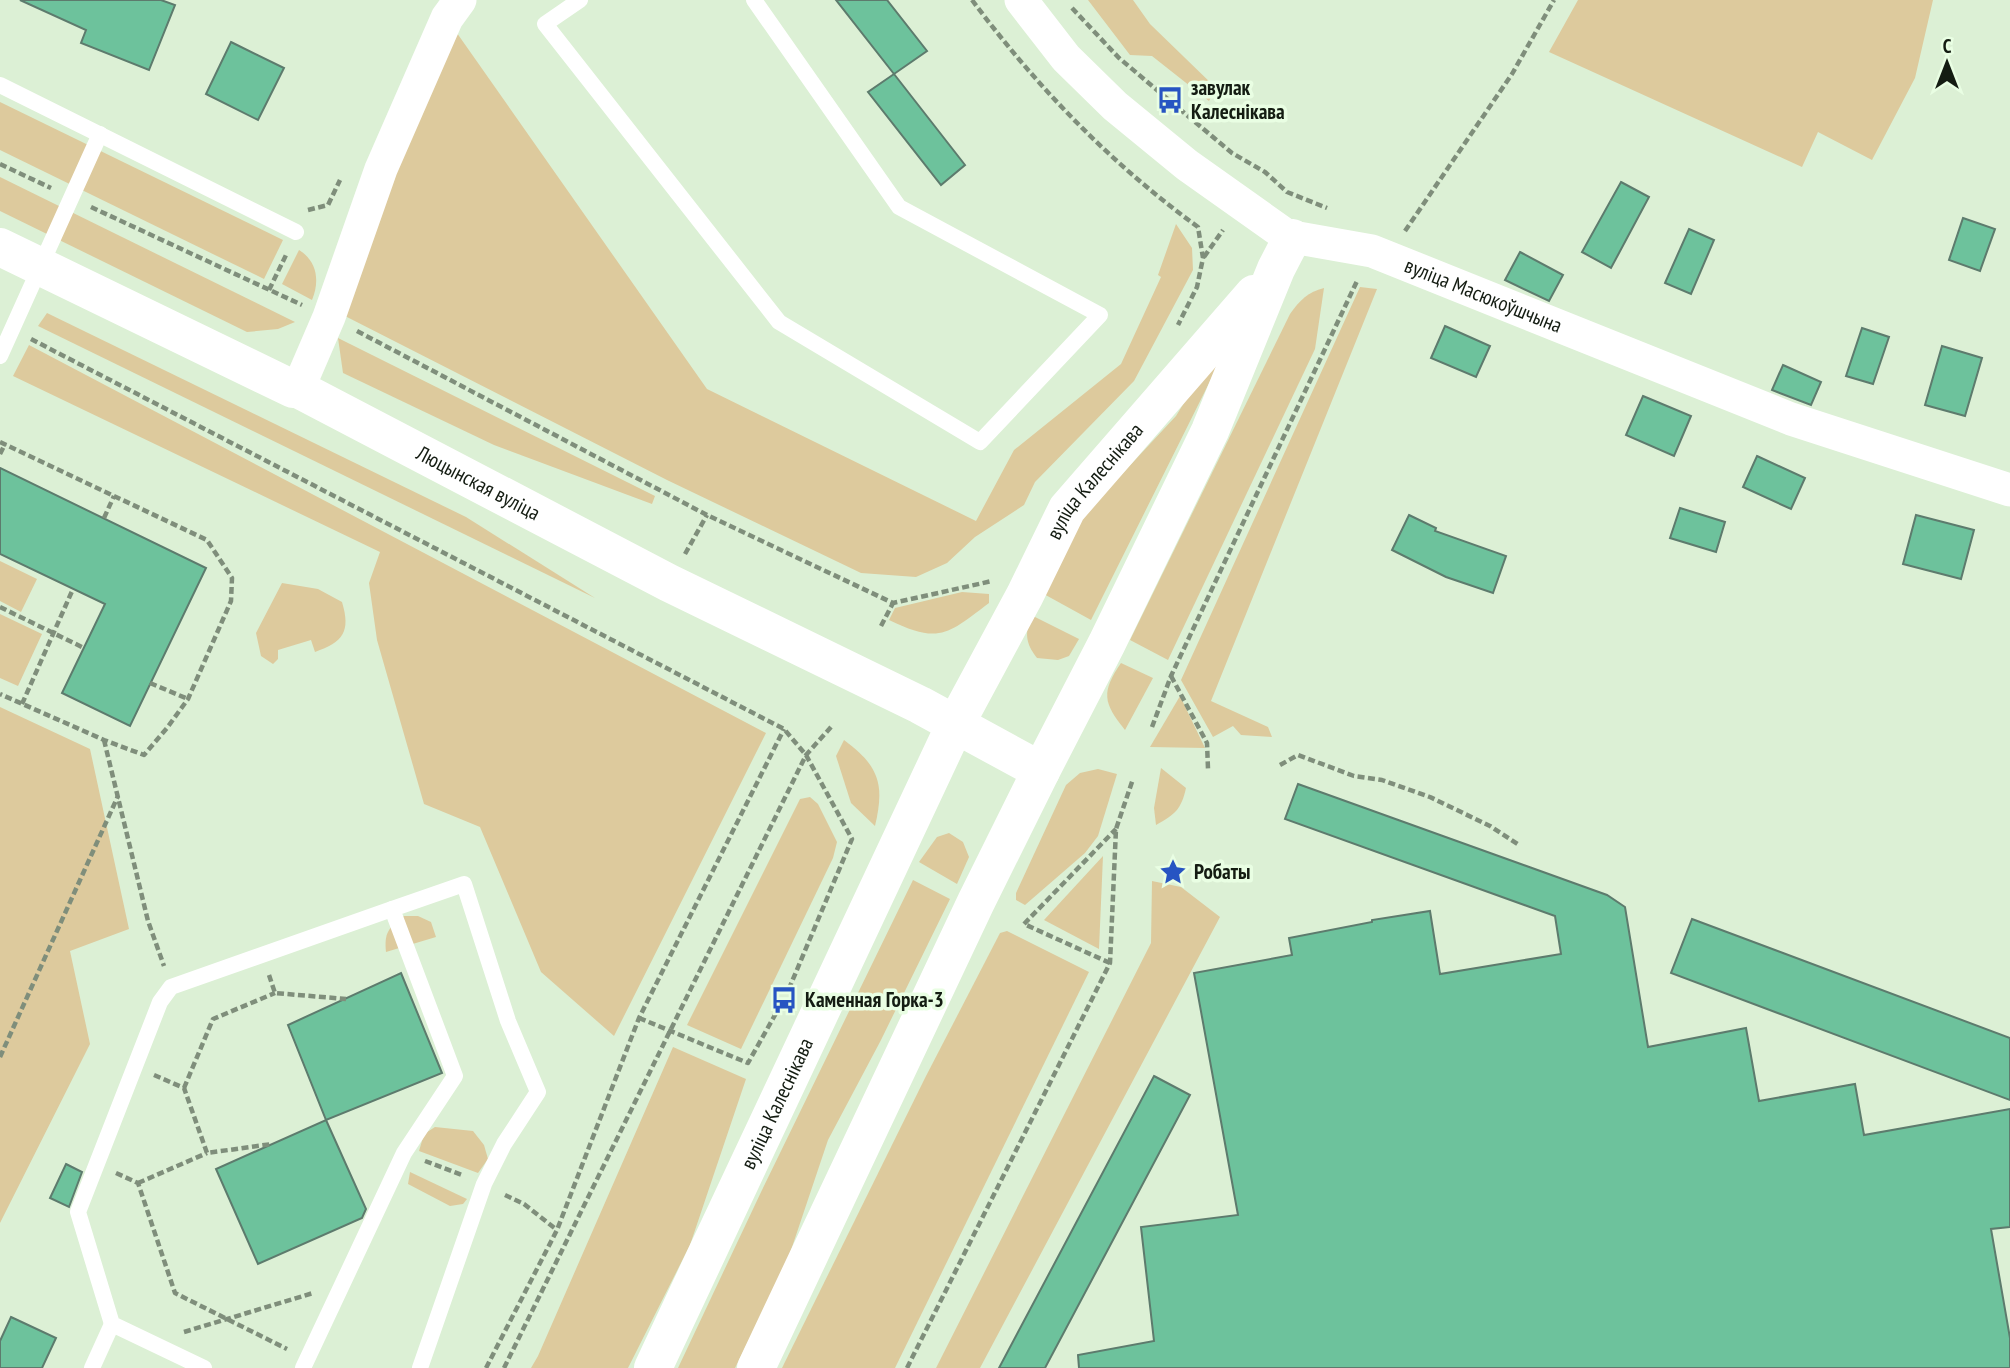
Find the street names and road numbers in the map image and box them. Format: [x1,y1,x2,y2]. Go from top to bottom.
street label: вуліца Масюкоўшчына [1401,252,1566,339]
street label: вуліца Калеснікава [1040,417,1149,544]
street label: Люцынская вуліца [411,439,545,526]
street label: вуліца Калеснікава [734,1034,819,1173]

